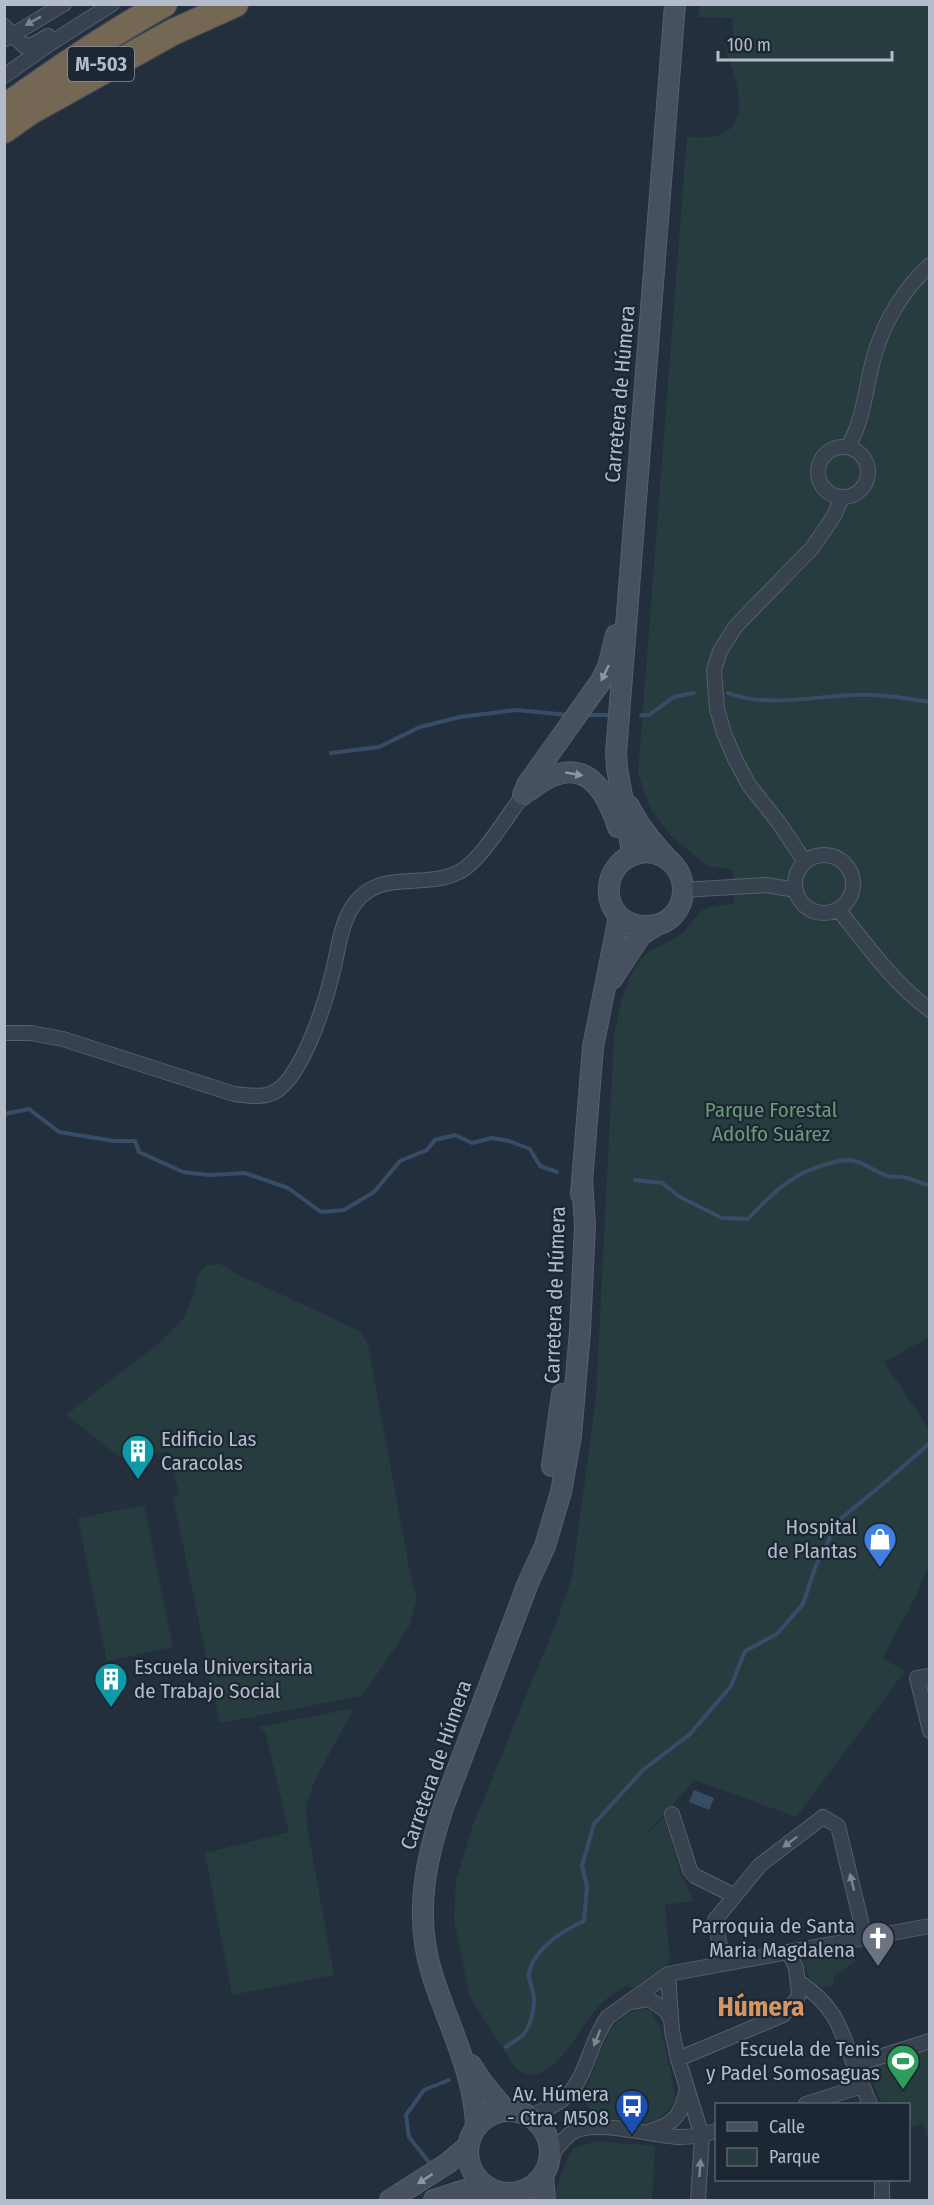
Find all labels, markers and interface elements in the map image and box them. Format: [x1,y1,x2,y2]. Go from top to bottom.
one-way arrow [25,16,42,26]
scale bar [718,24,892,62]
text: 100 m [727,34,771,56]
road number: M-503 [68,47,134,81]
street label: Carretera de Húmera [599,304,641,484]
one-way arrow [600,665,609,682]
one-way arrow [565,770,584,779]
park label: Parque Forestal Adolfo Suárez [705,1097,838,1147]
street label: Carretera de Húmera [539,1206,571,1384]
place label: Edificio Las Caracolas [161,1426,257,1476]
building icon: Edificio Las Caracolas [120,1433,156,1480]
place label: Hospital de Plantas [767,1514,857,1564]
shop icon: Hospital de Plantas [862,1521,898,1568]
place label: Escuela Universitaria de Trabajo Social [134,1654,313,1704]
building icon: Escuela Universitaria de Trabajo Social [93,1661,129,1708]
street label: Carretera de Húmera [395,1677,477,1853]
one-way arrow [783,1835,798,1847]
one-way arrow [846,1873,856,1891]
place label: Parroquia de Santa Maria Magdalena [692,1913,855,1963]
church icon: Parroquia de Santa Maria Magdalena [860,1920,896,1967]
district label: Húmera [717,1991,805,2023]
one-way arrow [591,2029,601,2047]
place label: Escuela de Tenis y Padel Somosaguas [706,2036,880,2086]
sports icon: Escuela de Tenis y Padel Somosaguas [885,2043,921,2090]
place label: Av. Húmera - Ctra. M508 [507,2081,609,2131]
bus stop icon: Av. Húmera - Ctra. M508 [614,2088,650,2135]
legend [715,2103,910,2181]
text: Calle [769,2116,805,2138]
text: Parque [769,2146,820,2168]
one-way arrow [695,2159,705,2178]
one-way arrow [417,2173,433,2184]

